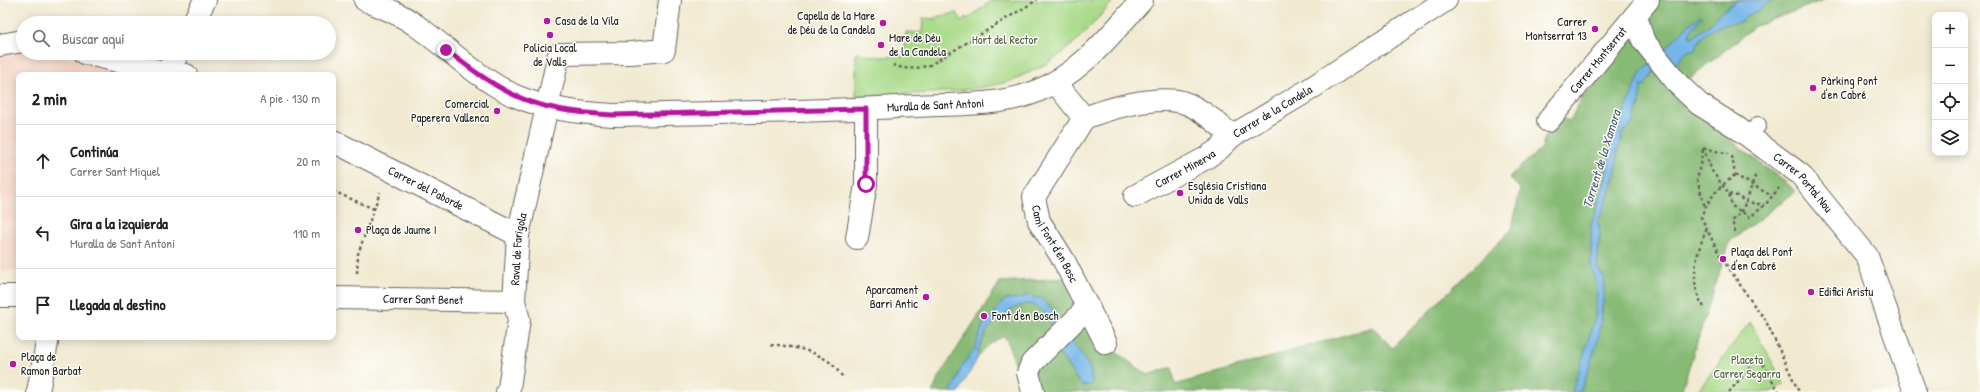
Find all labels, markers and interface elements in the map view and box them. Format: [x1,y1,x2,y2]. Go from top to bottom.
place label: Capella de la Mare de Déu de la Candela [788,7,875,38]
place label: Casa de la Vila [555,12,619,29]
map controls [1932,12,1968,156]
button: + [1932,12,1968,48]
place label: Carrer Montserrat 13 [1526,13,1587,44]
search box [16,16,336,60]
marker: Casa de la Vila [542,16,552,26]
marker: Capella de la Mare de Déu de la Candela [878,18,888,28]
street label: Carrer Montserrat [1565,22,1631,97]
marker: Carrer Montserrat 13 [1590,24,1600,34]
icon: search [30,27,52,49]
text: Buscar aquí [62,28,125,49]
place label: Mare de Déu de la Candela [889,29,946,60]
marker: Policia Local de Valls [545,30,555,40]
park label: Hort del Rector [972,31,1038,48]
place label: Policia Local de Valls [523,39,577,70]
marker: Mare de Déu de la Candela [876,40,886,50]
route end [437,41,455,59]
button: − [1932,48,1968,84]
place label: Pàrking Pont d'en Cabré [1821,72,1878,103]
street label: Carrer de la Candela [1229,81,1316,142]
marker: Pàrking Pont d'en Cabré [1808,83,1818,93]
button: locate [1932,84,1968,120]
text: 2 min [32,87,67,110]
text: A pie · 130 m [260,89,320,107]
street label: Muralla de Sant Antoni [887,94,985,116]
place label: Comercial Paperera Vallenca [411,95,490,126]
marker: Comercial Paperera Vallenca [492,106,502,116]
water label: Torrent de la Xamora [1578,106,1625,210]
button: layers [1932,120,1968,156]
text: Continúa [70,141,118,162]
street label: Carrer Minerva [1151,145,1219,192]
street label: Carrer Portal Nou [1770,148,1837,216]
icon: ahead [32,150,54,172]
text: 20 m [296,152,320,170]
street label: Carrer del Paborde [385,161,467,214]
text: Carrer Sant Miquel [70,162,160,180]
route start [857,175,875,193]
place label: Església Cristiana Unida de Valls [1188,177,1266,208]
marker: Església Cristiana Unida de Valls [1175,188,1185,198]
street label: Camí Font d'en Bosc [1028,203,1083,285]
street label: Raval de Farigola [506,211,531,286]
text: Gira a la izquierda [70,213,168,234]
place label: Plaça de Jaume I [366,221,436,238]
icon: left [32,222,54,244]
text: 110 m [293,224,320,242]
marker: Plaça de Jaume I [353,225,363,235]
text: Muralla de Sant Antoni [70,234,175,252]
place label: Plaça del Pont d'en Cabré [1731,243,1793,274]
marker: Plaça del Pont d'en Cabré [1718,254,1728,264]
place label: Aparcament Barri Antic [866,281,919,312]
place label: Edifici Aristu [1819,283,1873,300]
marker: Edifici Aristu [1806,287,1816,297]
street label: Carrer Sant Benet [383,290,464,308]
marker: Aparcament Barri Antic [921,292,931,302]
icon: arrive [32,294,54,316]
text: Llegada al destino [70,294,166,315]
place label: Font d'en Bosch [991,307,1059,324]
marker: Font d'en Bosch [979,311,989,321]
place label: Plaça de Ramon Barbat [21,348,82,379]
park label: Placeta Carrer Segarra [1714,351,1781,382]
marker: Plaça de Ramon Barbat [8,359,18,369]

